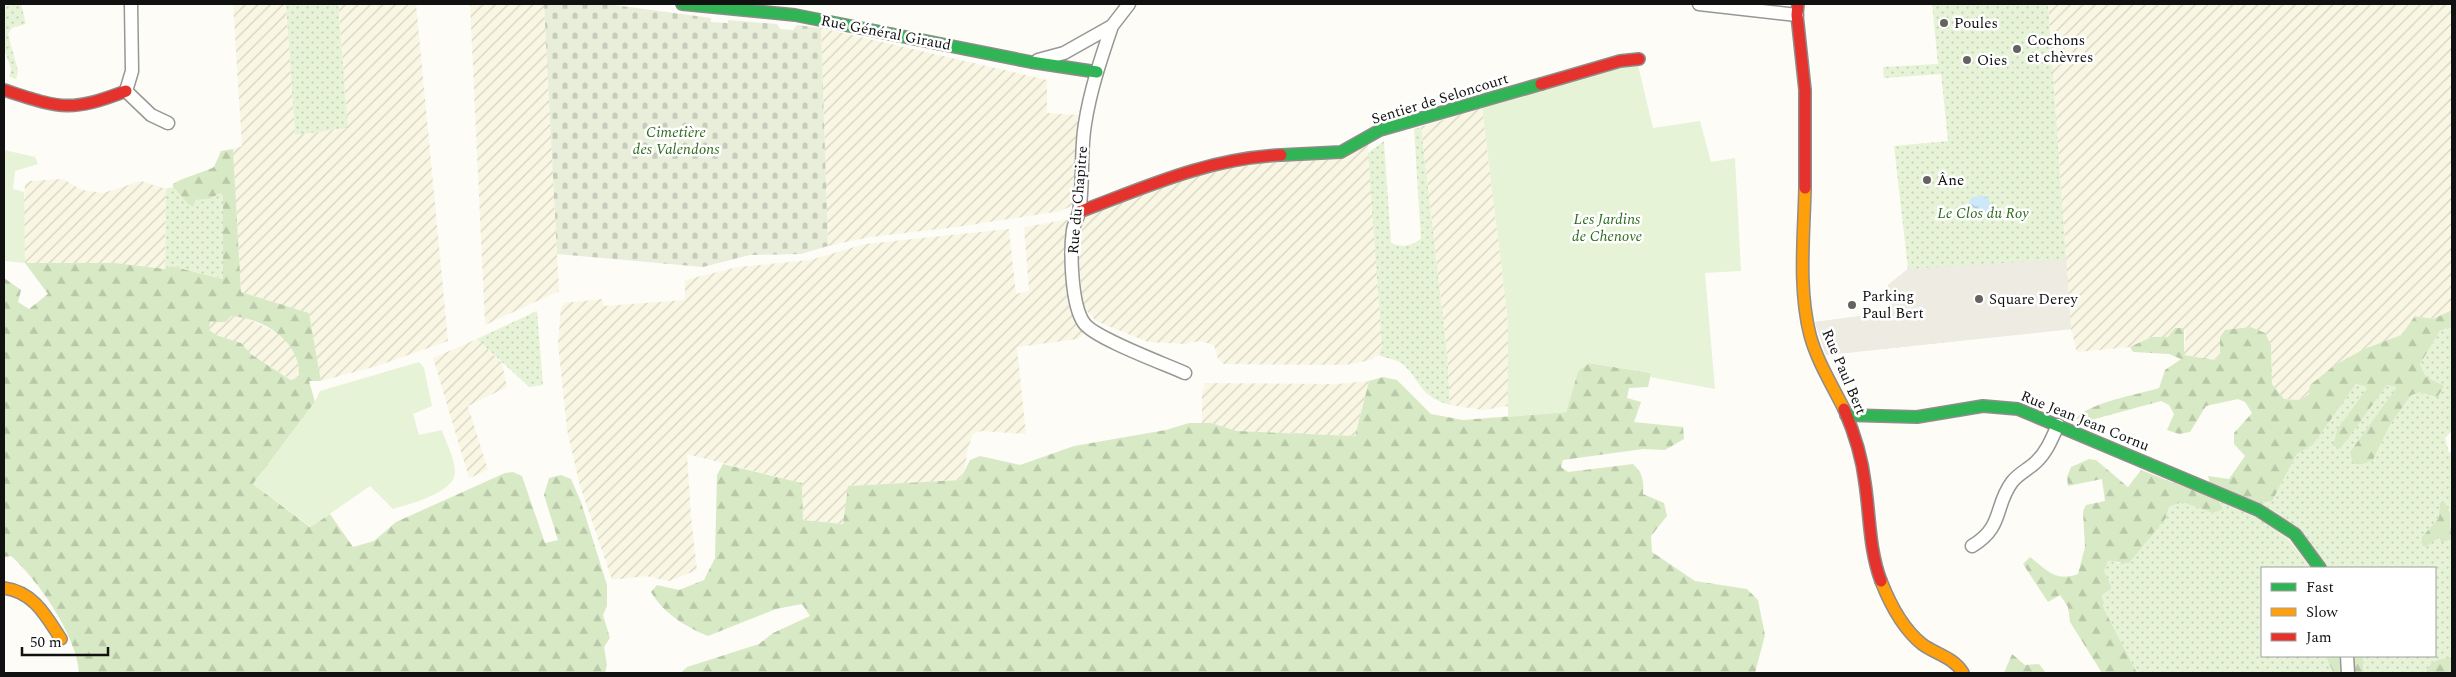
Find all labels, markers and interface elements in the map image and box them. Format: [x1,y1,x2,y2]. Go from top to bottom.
street label: Rue Général Giraud [819,9,953,57]
place label: Poules [1954,12,1998,35]
marker: Poules [1938,17,1950,29]
place label: Cochons et chèvres [2027,29,2093,69]
marker: Cochons et chèvres [2011,43,2023,55]
place label: Oies [1977,49,2008,72]
marker: Oies [1961,54,1973,66]
street label: Sentier de Seloncourt [1369,67,1511,131]
park label: Cimetière des Valendons [632,121,720,161]
street label: Rue du Chapitre [1062,145,1094,255]
place label: Âne [1937,169,1964,192]
marker: Âne [1921,174,1933,186]
park label: Le Clos du Roy [1937,202,2029,225]
park label: Les Jardins de Chenove [1572,208,1643,248]
place label: Parking Paul Bert [1862,285,1924,325]
place label: Square Derey [1989,288,2078,311]
marker: Square Derey [1973,293,1985,305]
marker: Parking Paul Bert [1846,299,1858,311]
street label: Rue Paul Bert [1816,326,1872,418]
street label: Rue Jean Jean Cornu [2017,385,2153,457]
legend [2261,567,2436,657]
text: Fast [2306,576,2334,599]
text: Slow [2306,601,2338,624]
scale bar [22,624,109,656]
text: Jam [2306,626,2332,649]
text: 50 m [30,631,62,654]

